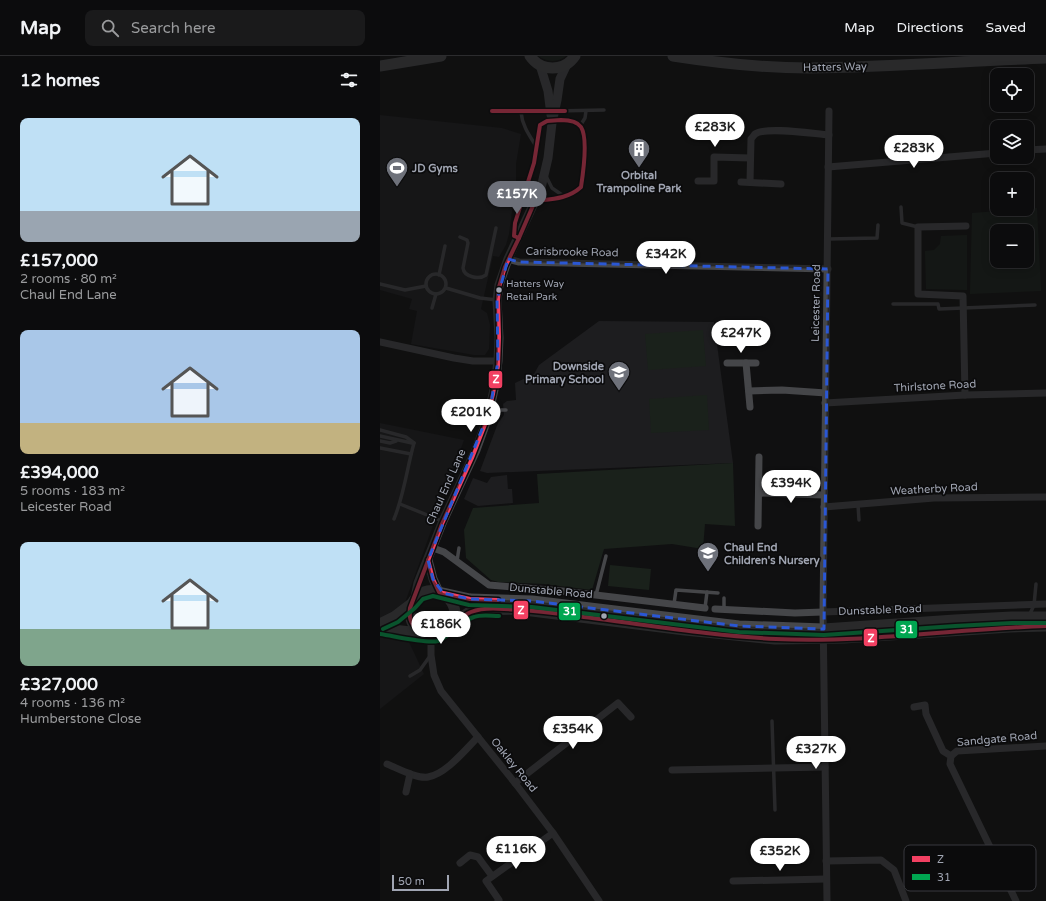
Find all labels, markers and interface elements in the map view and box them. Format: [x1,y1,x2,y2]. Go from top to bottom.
search box [85,10,365,46]
text: Map [20,17,61,39]
icon: search [99,17,121,39]
text: Search here [131,19,215,37]
text: Map [844,19,875,36]
text: Directions [897,19,964,36]
text: Saved [986,19,1026,36]
street label: Hatters Way [803,60,867,74]
map controls [990,68,1034,268]
button: locate [990,68,1034,112]
icon: filters [338,69,360,91]
text: 12 homes [20,70,100,91]
pin: £283K [687,114,743,148]
text: £283K [694,119,736,135]
button: layers [990,120,1034,164]
pin: £283K [886,135,942,169]
building icon: Orbital Trampoline Park [626,136,652,169]
text: £283K [893,140,935,156]
icon: home [154,144,226,216]
sports icon: JD Gyms [384,155,410,188]
place label: JD Gyms [411,162,459,176]
place label: Orbital Trampoline Park [596,169,681,196]
button: + [990,172,1034,216]
pin: £157K [489,181,545,215]
text: £157K [496,186,538,202]
button: − [990,224,1034,268]
pin: £342K [638,241,694,275]
street label: Carisbrooke Road [525,245,619,259]
text: £342K [645,246,687,262]
text: £157,000 [20,250,98,271]
street label: Leicester Road [809,264,823,342]
text: 2 rooms · 80 m² [20,271,117,287]
place label: Hatters Way Retail Park [506,278,565,303]
marker: Hatters Way Retail Park [494,285,504,295]
text: Chaul End Lane [20,287,117,303]
pin: £247K [713,320,769,354]
text: £247K [720,325,762,341]
icon: home [154,356,226,428]
school or university icon: Downside Primary School [606,359,632,392]
place label: Downside Primary School [525,360,605,387]
line badge: Z [488,370,503,389]
text: Z [492,373,500,386]
street label: Thirlstone Road [893,377,977,395]
pin: £201K [443,399,499,433]
text: £201K [450,404,492,420]
street label: Chaul End Lane [423,447,469,527]
text: £394,000 [20,462,99,483]
pin: £394K [763,470,819,504]
text: £394K [770,475,812,491]
street label: Weatherby Road [890,480,978,498]
text: 5 rooms · 183 m² [20,483,125,499]
text: Leicester Road [20,499,112,515]
school or university icon: Chaul End Children's Nursery [695,540,721,573]
place label: Chaul End Children's Nursery [724,541,820,568]
icon: home [154,568,226,640]
street label: Dunstable Road [509,581,593,601]
line badge: Z [513,600,529,620]
line badge: 31 [558,602,581,621]
street label: Dunstable Road [838,602,922,618]
text: Z [517,604,525,617]
text: 31 [563,605,577,618]
pin: £186K [413,611,469,645]
unlabelled marker [599,611,609,621]
text: £186K [420,616,462,632]
line badge: 31 [895,620,918,639]
text: 31 [900,623,914,636]
line badge: Z [863,628,878,647]
text: Z [867,632,875,645]
text: £327,000 [20,674,98,695]
text: 4 rooms · 136 m² [20,695,125,711]
text: Humberstone Close [20,711,141,727]
pin: £354K [545,716,601,750]
text: £354K [552,721,594,737]
street label: Sandgate Road [956,729,1038,749]
street label: Oakley Road [488,735,540,795]
pin: £327K [788,736,844,770]
text: £327K [795,741,837,757]
pin: £116K [488,836,544,870]
pin: £352K [752,838,808,872]
text: £116K [495,841,537,857]
text: £352K [759,843,801,859]
legend [904,845,1036,891]
text: Z [937,853,944,866]
text: 31 [937,871,951,884]
scale bar [392,873,449,892]
text: 50 m [398,875,425,888]

